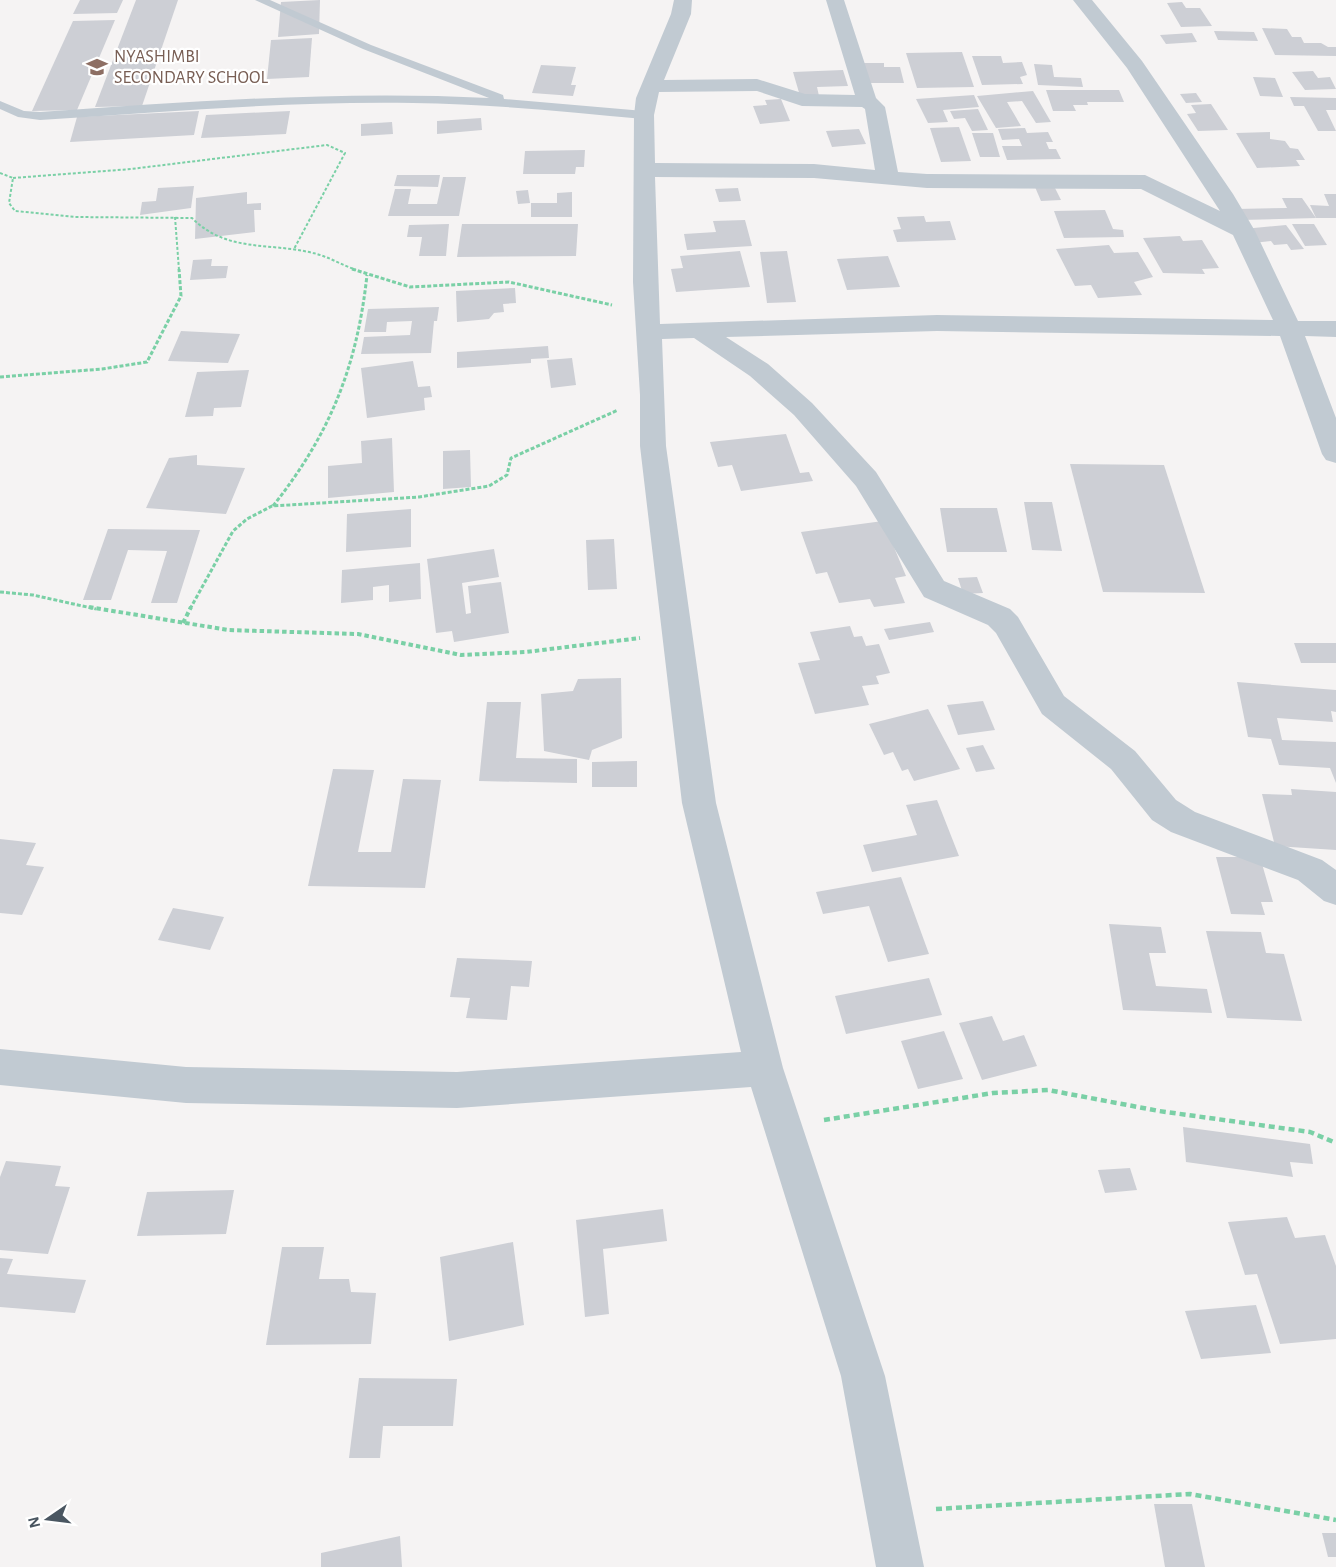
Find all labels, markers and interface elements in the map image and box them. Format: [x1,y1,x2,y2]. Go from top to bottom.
place label: NYASHIMBI SECONDARY SCHOOL [114,48,268,87]
school or university icon: NYASHIMBI SECONDARY SCHOOL [85,55,109,79]
north arrow [18,1489,78,1549]
text: N [25,1515,44,1530]

